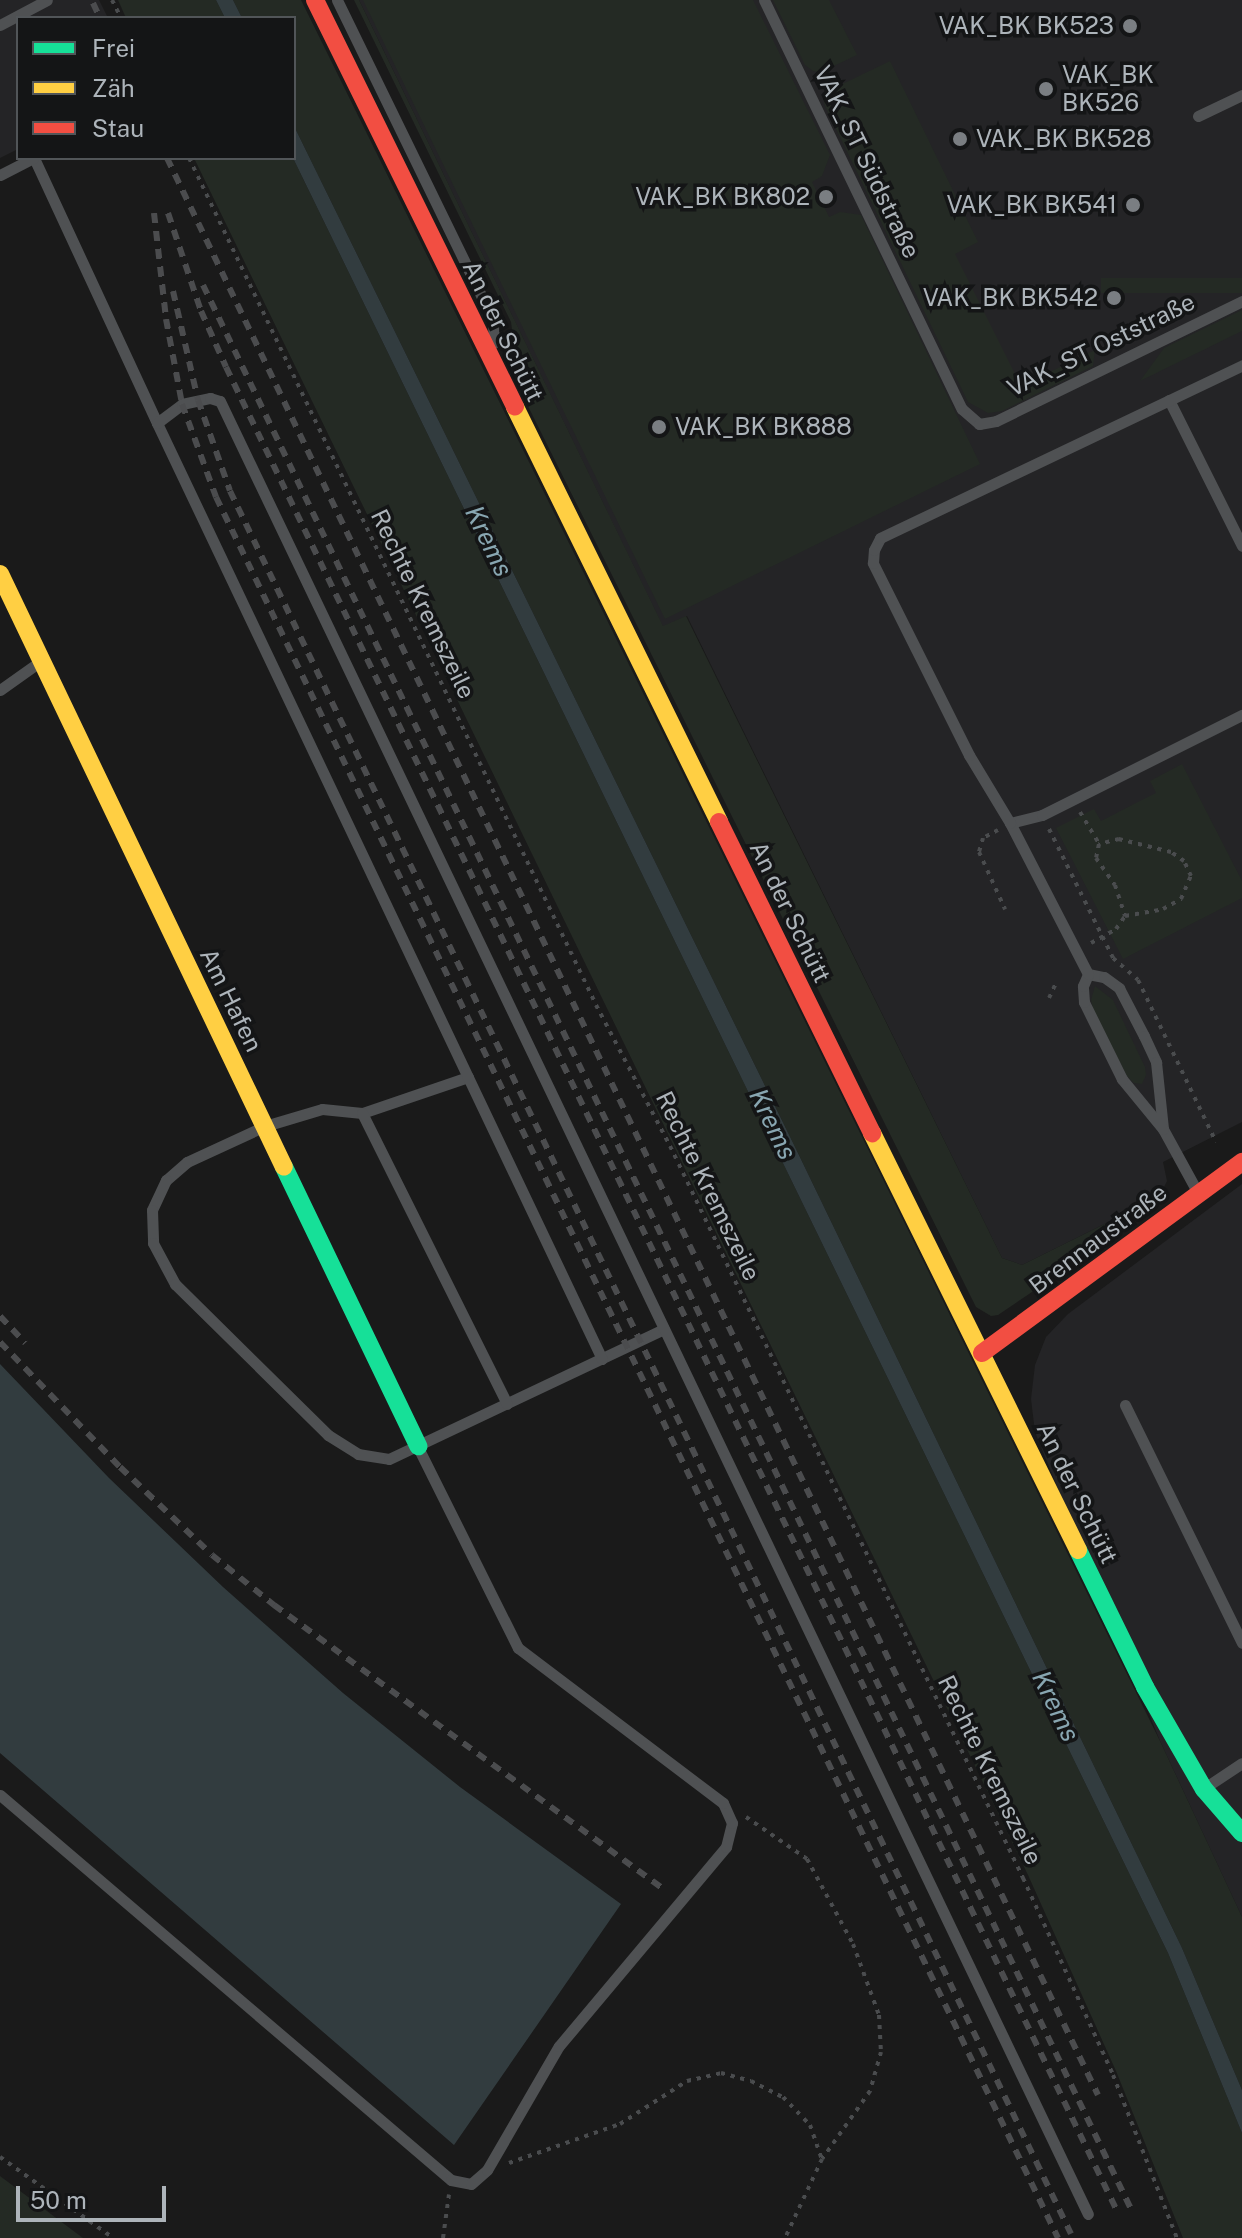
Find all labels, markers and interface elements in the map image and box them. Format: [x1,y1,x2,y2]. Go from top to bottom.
place label: VAK_BK BK523 [939,12,1114,40]
legend [16,16,296,160]
marker: VAK_BK BK523 [1121,17,1139,35]
text: Frei [92,34,135,62]
street label: VAK_ST Südstraße [808,61,926,263]
place label: VAK_BK BK526 [1062,61,1154,117]
text: Zäh [92,74,135,102]
marker: VAK_BK BK526 [1037,80,1055,98]
text: Stau [92,114,144,142]
place label: VAK_BK BK528 [976,125,1152,153]
marker: VAK_BK BK528 [951,130,969,148]
place label: VAK_BK BK802 [635,183,810,211]
marker: VAK_BK BK802 [817,188,835,206]
place label: VAK_BK BK541 [946,191,1117,219]
marker: VAK_BK BK541 [1124,196,1142,214]
street label: An der Schütt [456,255,550,407]
place label: VAK_BK BK542 [923,284,1098,312]
street label: VAK_ST Oststraße [1003,287,1199,403]
marker: VAK_BK BK542 [1105,289,1123,307]
place label: VAK_BK BK888 [675,413,852,441]
marker: VAK_BK BK888 [650,418,668,436]
water label: Krems [459,501,519,581]
street label: Rechte Kremszeile [365,505,481,703]
street label: An der Schütt [743,836,837,988]
street label: Am Hafen [194,944,268,1056]
water label: Krems [743,1084,803,1164]
street label: Rechte Kremszeile [650,1087,766,1285]
street label: Brennaustraße [1023,1178,1173,1300]
street label: An der Schütt [1030,1417,1124,1569]
water label: Krems [1026,1666,1086,1746]
street label: Rechte Kremszeile [932,1671,1048,1869]
scale bar [20,2170,170,2220]
text: 50 m [30,2186,87,2214]

